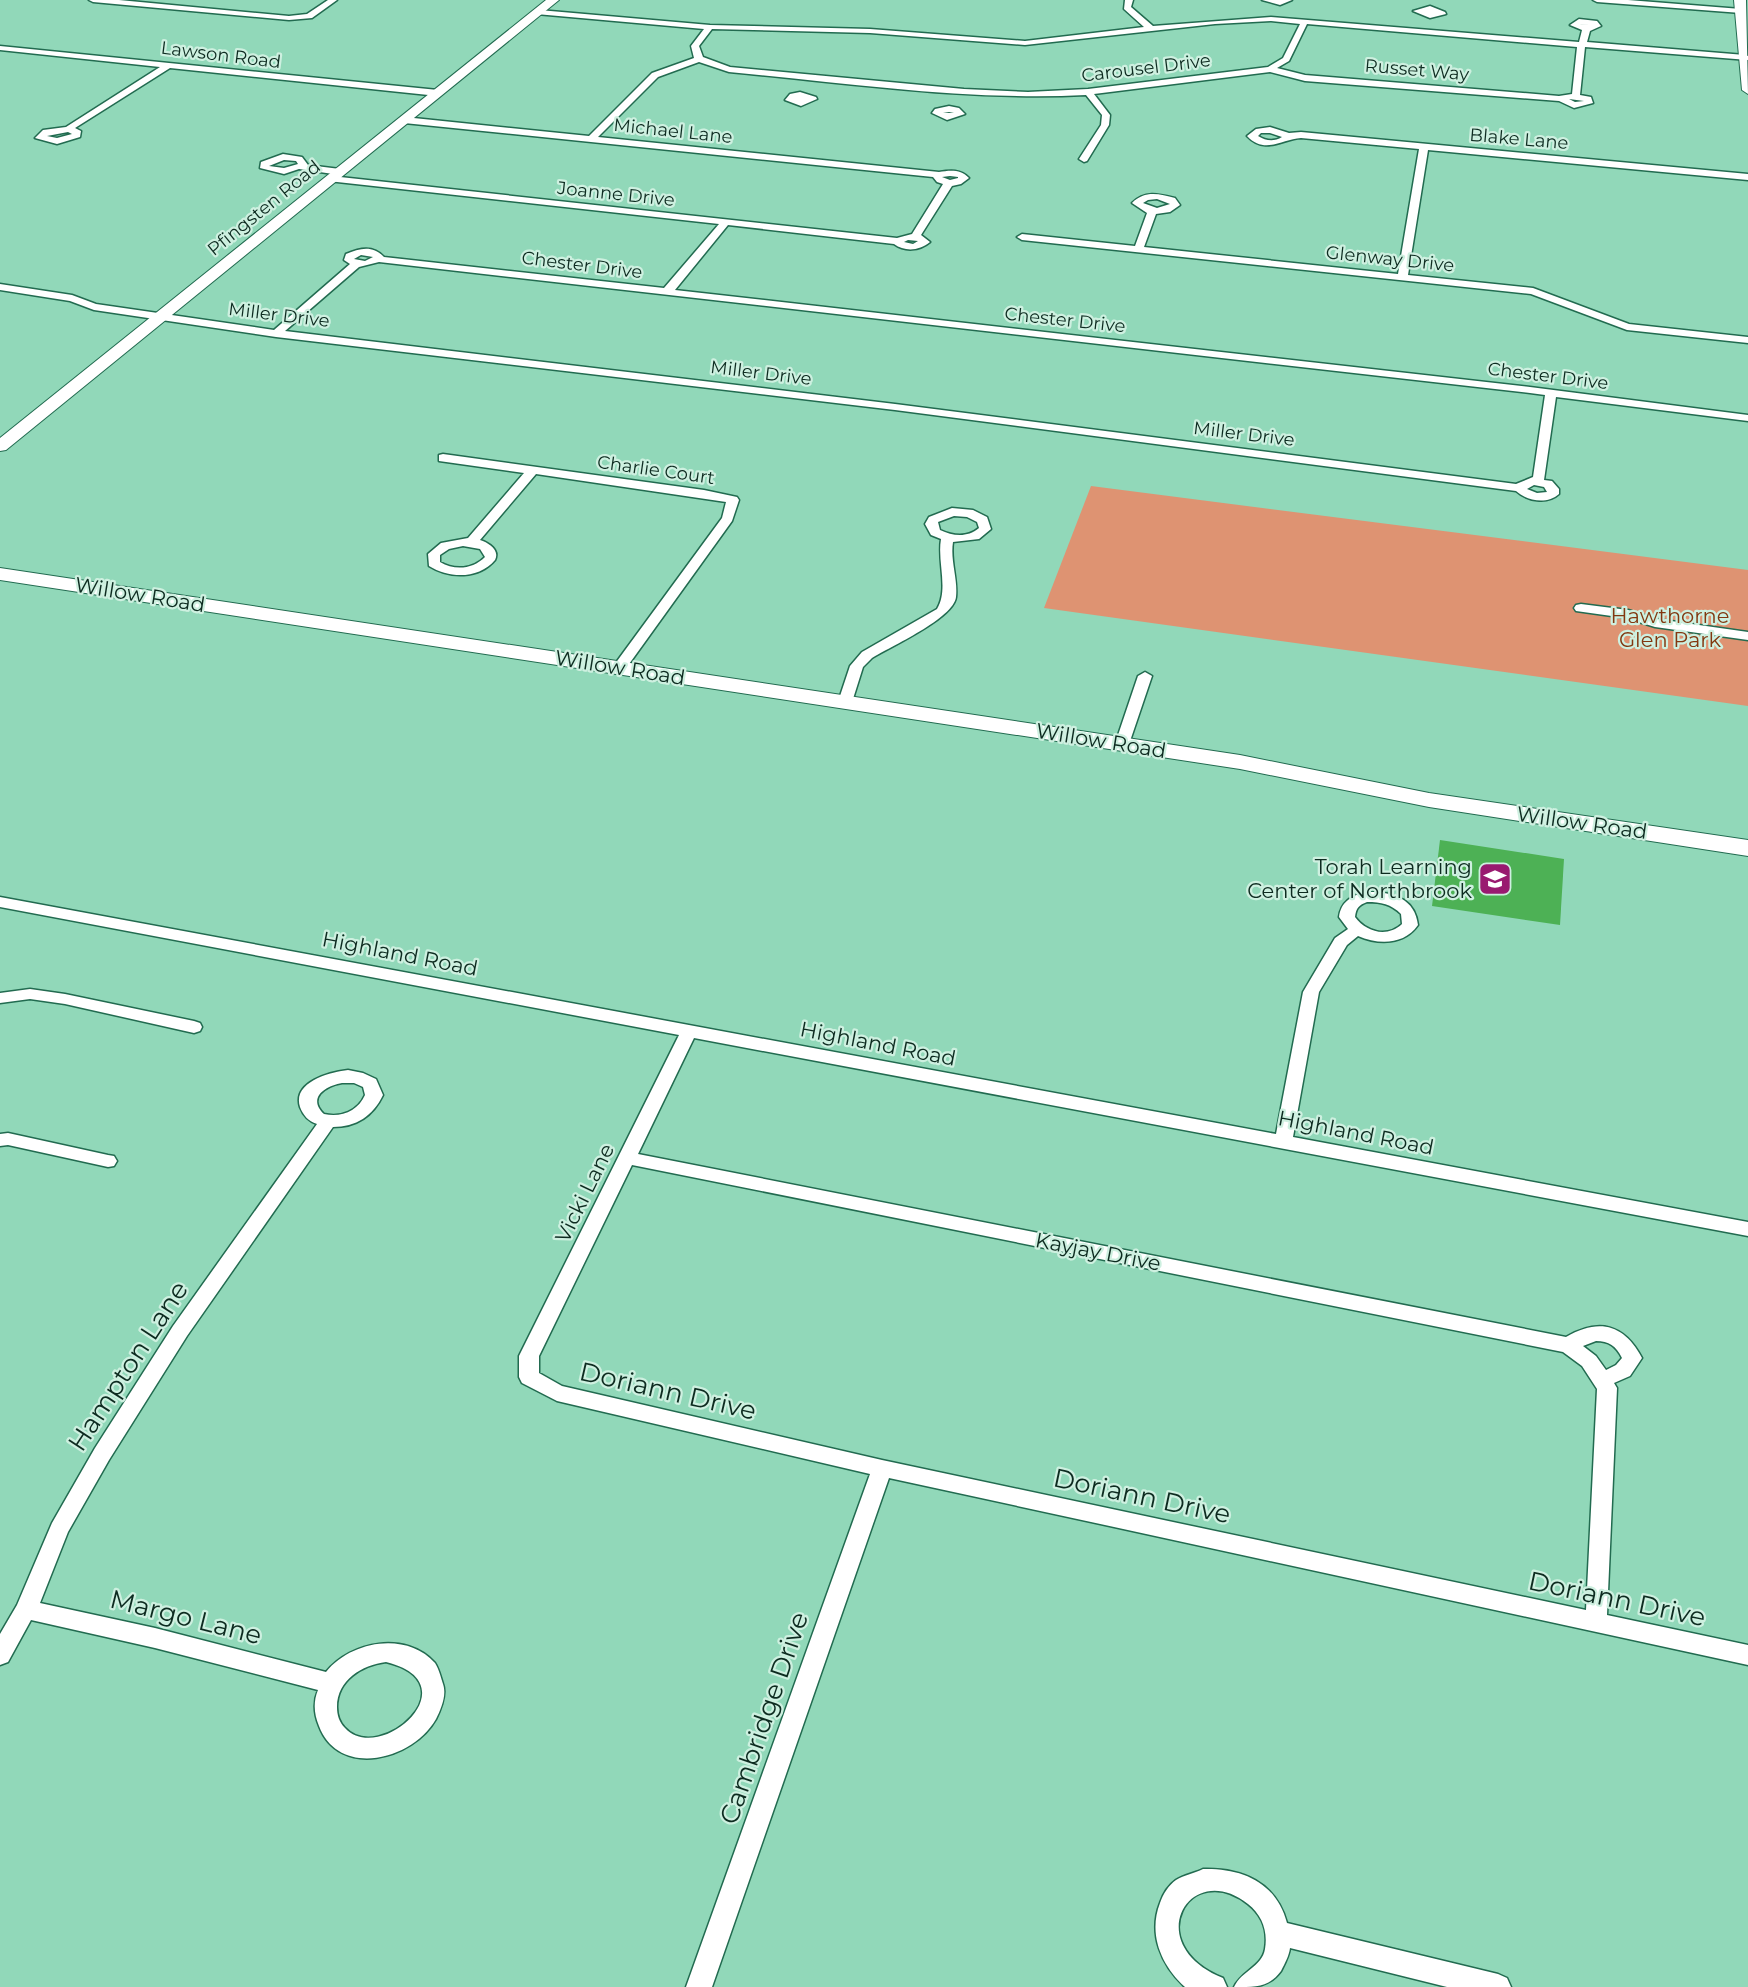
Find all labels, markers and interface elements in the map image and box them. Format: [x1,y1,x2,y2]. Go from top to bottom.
street label: Lawson Road [160,37,282,73]
street label: Carousel Drive [1080,49,1212,87]
street label: Russet Way [1364,54,1470,86]
street label: Michael Lane [612,114,734,148]
street label: Blake Lane [1469,124,1570,154]
street label: Pfingsten Road [203,156,325,260]
street label: Joanne Drive [555,177,676,211]
street label: Glenway Drive [1325,241,1455,277]
street label: Chester Drive [520,247,644,283]
street label: Miller Drive [227,298,331,332]
street label: Chester Drive [1003,303,1127,337]
street label: Miller Drive [709,356,813,390]
street label: Chester Drive [1486,358,1610,394]
street label: Miller Drive [1192,417,1296,451]
street label: Charlie Court [596,451,716,489]
street label: Willow Road [73,572,207,617]
park label: Hawthorne Glen Park [1611,603,1729,652]
street label: Willow Road [553,645,687,690]
street label: Willow Road [1034,718,1168,763]
street label: Willow Road [1515,801,1649,844]
place label: Torah Learning Center of Northbrook [1247,854,1472,903]
school or university icon: Torah Learning Center of Northbrook [1477,861,1513,897]
street label: Highland Road [320,926,480,981]
street label: Highland Road [798,1016,958,1071]
street label: Highland Road [1276,1105,1436,1160]
street label: Vicki Lane [550,1139,619,1246]
street label: Kayjay Drive [1033,1227,1163,1276]
street label: Hampton Lane [61,1275,195,1457]
street label: Doriann Drive [577,1355,759,1427]
street label: Doriann Drive [1050,1462,1234,1530]
street label: Doriann Drive [1525,1565,1709,1633]
street label: Margo Lane [107,1583,265,1651]
street label: Cambridge Drive [713,1608,815,1828]

